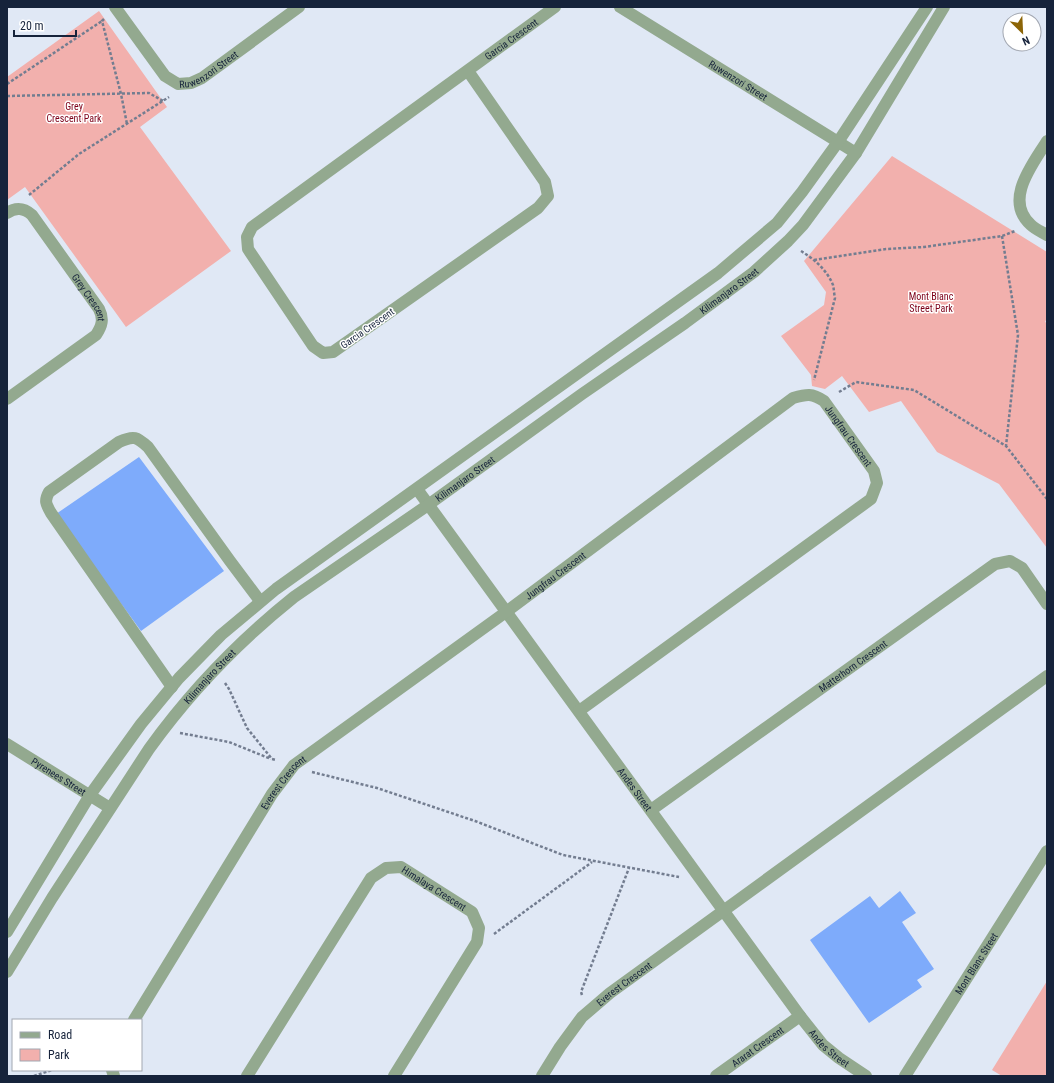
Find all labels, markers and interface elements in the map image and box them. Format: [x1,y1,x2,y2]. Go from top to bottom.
scale bar [14,12,76,38]
north arrow [1002,12,1042,52]
street label: Garcia Crescent [483,16,540,62]
text: 20 m [20,19,44,33]
text: N [1020,33,1032,48]
street label: Ruwenzori Street [179,49,240,90]
street label: Ruwenzori Street [707,58,769,103]
park label: Grey Crescent Park [46,101,102,124]
street label: Kilimanjaro Street [698,266,761,316]
street label: Grey Crescent [70,272,107,322]
park label: Mont Blanc Street Park [909,291,954,314]
street label: Garcia Crescent [338,306,396,351]
street label: Jungfrau Crescent [823,403,874,469]
street label: Kilimanjaro Street [433,454,497,504]
street label: Jungfrau Crescent [523,550,588,602]
street label: Matterhorn Crescent [817,638,889,694]
street label: Kilimanjaro Street [182,647,238,706]
street label: Everest Crescent [259,753,308,812]
street label: Pyrenees Street [29,756,88,798]
street label: Andes Street [615,766,654,813]
street label: Himalaya Crescent [400,864,468,913]
street label: Mont Blanc Street [953,931,1000,997]
street label: Everest Crescent [594,960,654,1008]
legend [12,1019,142,1071]
street label: Ararat Crescent [730,1024,786,1069]
street label: Andes Street [807,1027,851,1069]
text: Road [48,1028,72,1042]
text: Park [48,1048,70,1062]

